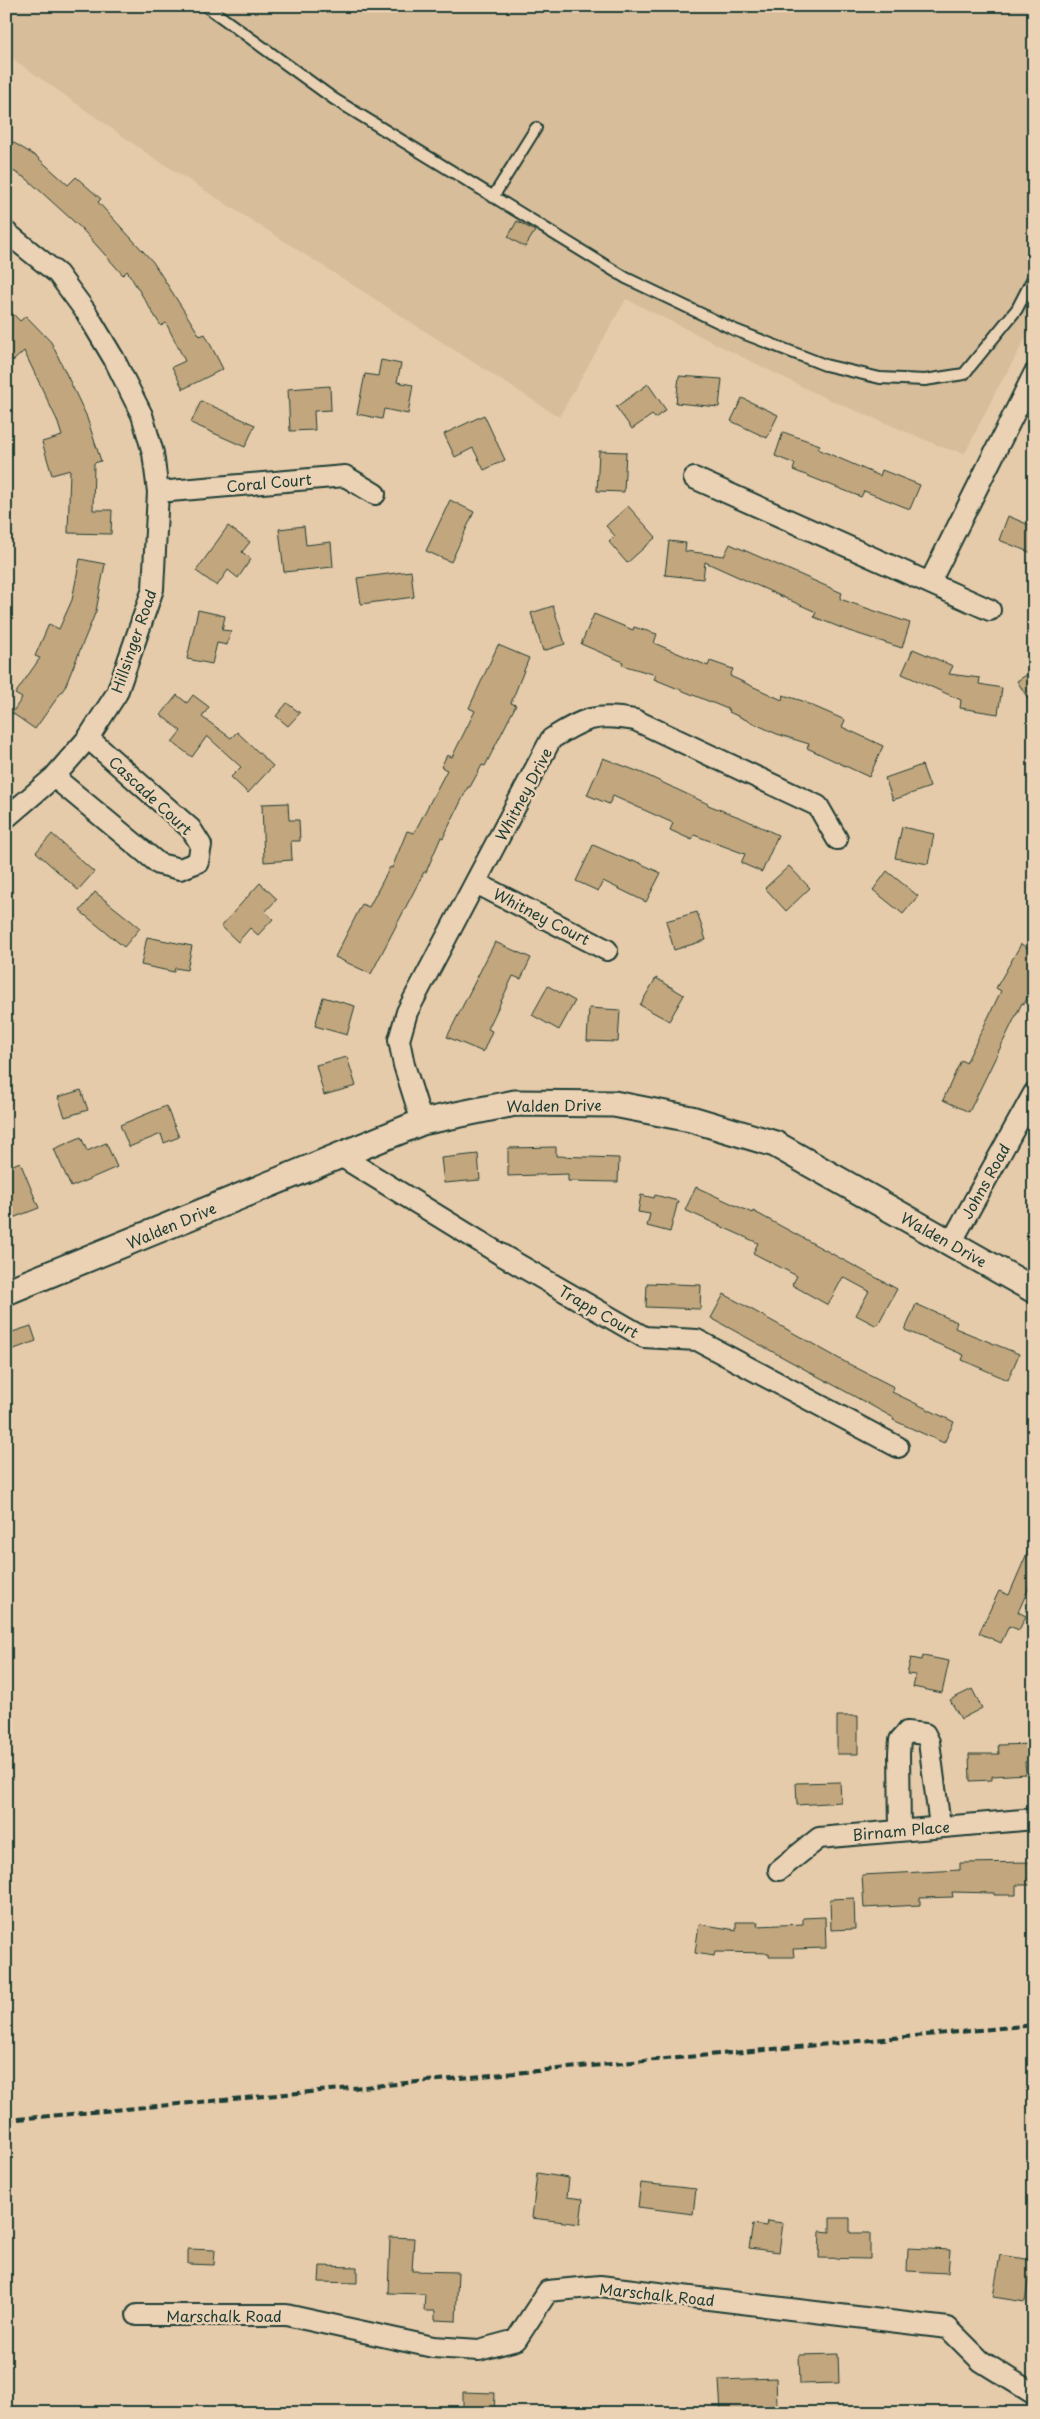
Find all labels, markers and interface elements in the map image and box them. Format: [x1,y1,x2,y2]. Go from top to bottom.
street label: Coral Court [225,467,313,497]
street label: Hillsinger Road [105,586,161,696]
street label: Whitney Drive [489,743,557,845]
street label: Cascade Court [104,750,198,840]
street label: Whitney Court [490,882,594,950]
street label: Walden Drive [506,1093,602,1117]
street label: Johns Road [955,1139,1015,1223]
street label: Walden Drive [123,1196,219,1254]
street label: Walden Drive [897,1206,991,1272]
street label: Trapp Court [555,1279,643,1343]
street label: Birnam Place [852,1814,950,1846]
street label: Marschalk Road [598,2277,716,2311]
street label: Marschalk Road [166,2304,282,2327]

